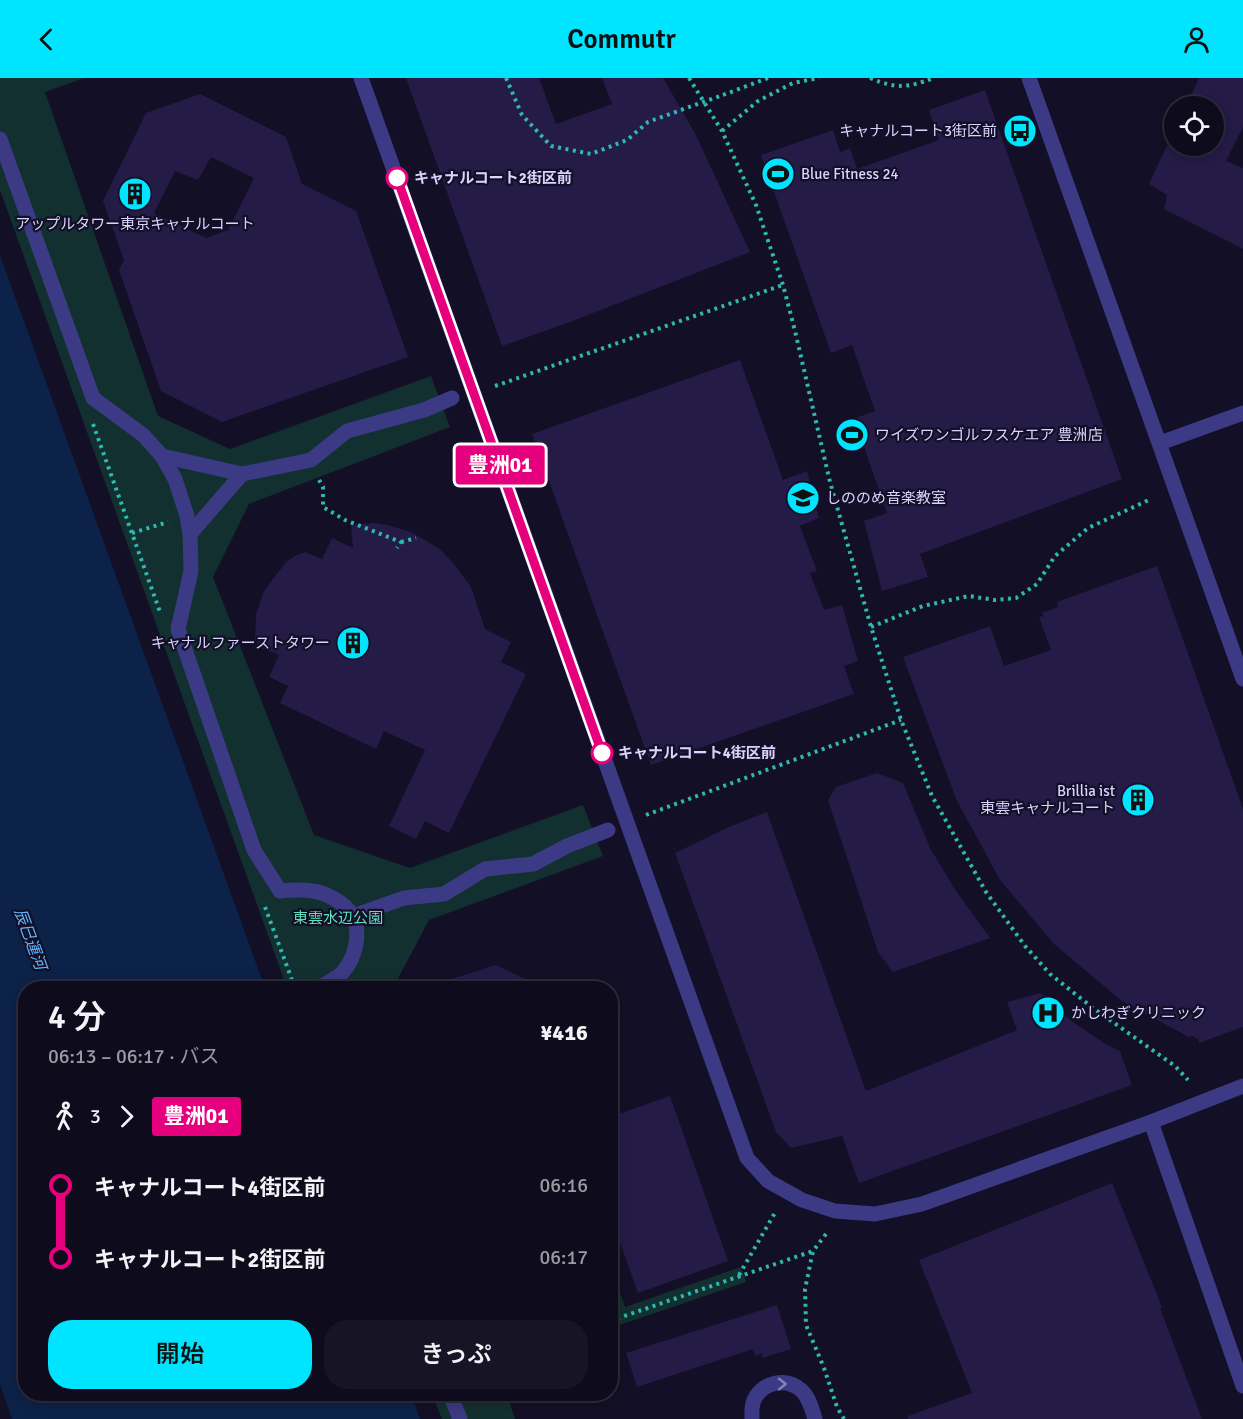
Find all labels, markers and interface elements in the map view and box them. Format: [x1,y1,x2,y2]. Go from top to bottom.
icon: back [30,23,63,56]
text: Commutr [567,23,676,56]
icon: person [1180,23,1213,56]
map controls [1164,96,1224,156]
button: locate [1164,96,1224,156]
bus stop icon: キャナルコート3街区前 [1002,113,1038,149]
place label: キャナルコート3街区前 [839,122,997,140]
sports icon: Blue Fitness 24 [760,156,796,192]
place label: Blue Fitness 24 [801,165,899,183]
marker: キャナルコート2街区前 [386,167,408,189]
place label: キャナルコート2街区前 [414,169,572,187]
building icon: アップルタワー東京キャナルコート [117,176,153,212]
place label: アップルタワー東京キャナルコート [15,215,255,233]
sports icon: ワイズワンゴルフスケエア 豊洲店 [834,417,870,453]
place label: ワイズワンゴルフスケエア 豊洲店 [875,426,1103,444]
line badge: 豊洲01 [458,446,542,484]
text: 豊洲01 [468,452,532,478]
school or university icon: しののめ音楽教室 [785,480,821,516]
place label: しののめ音楽教室 [826,489,946,507]
building icon: キャナルファーストタワー [335,625,371,661]
place label: キャナルファーストタワー [151,634,330,652]
marker: キャナルコート4街区前 [591,742,613,764]
place label: キャナルコート4街区前 [618,744,776,762]
place label: Brillia ist 東雲キャナルコート [980,782,1115,817]
building icon: Brillia ist 東雲キャナルコート [1120,782,1156,818]
water label: 辰巳運河 [10,906,51,975]
park label: 東雲水辺公園 [293,909,383,927]
hospital icon: かしわぎクリニック [1030,995,1066,1031]
text: 4 分 [48,997,106,1038]
place label: かしわぎクリニック [1071,1004,1206,1022]
text: ¥416 [540,1019,588,1046]
text: 06:13 – 06:17 · バス [48,1044,219,1069]
icon: walk [48,1100,81,1133]
icon: forward [110,1100,143,1133]
text: 豊洲01 [164,1103,229,1129]
text: 3 [90,1104,101,1129]
text: 06:16 [539,1173,588,1198]
text: キャナルコート4街区前 [94,1174,325,1201]
text: 06:17 [539,1245,588,1270]
text: キャナルコート2街区前 [94,1246,325,1273]
button: 開始 [48,1320,312,1389]
button: きっぷ [324,1320,588,1389]
one-way arrow [777,1378,786,1390]

